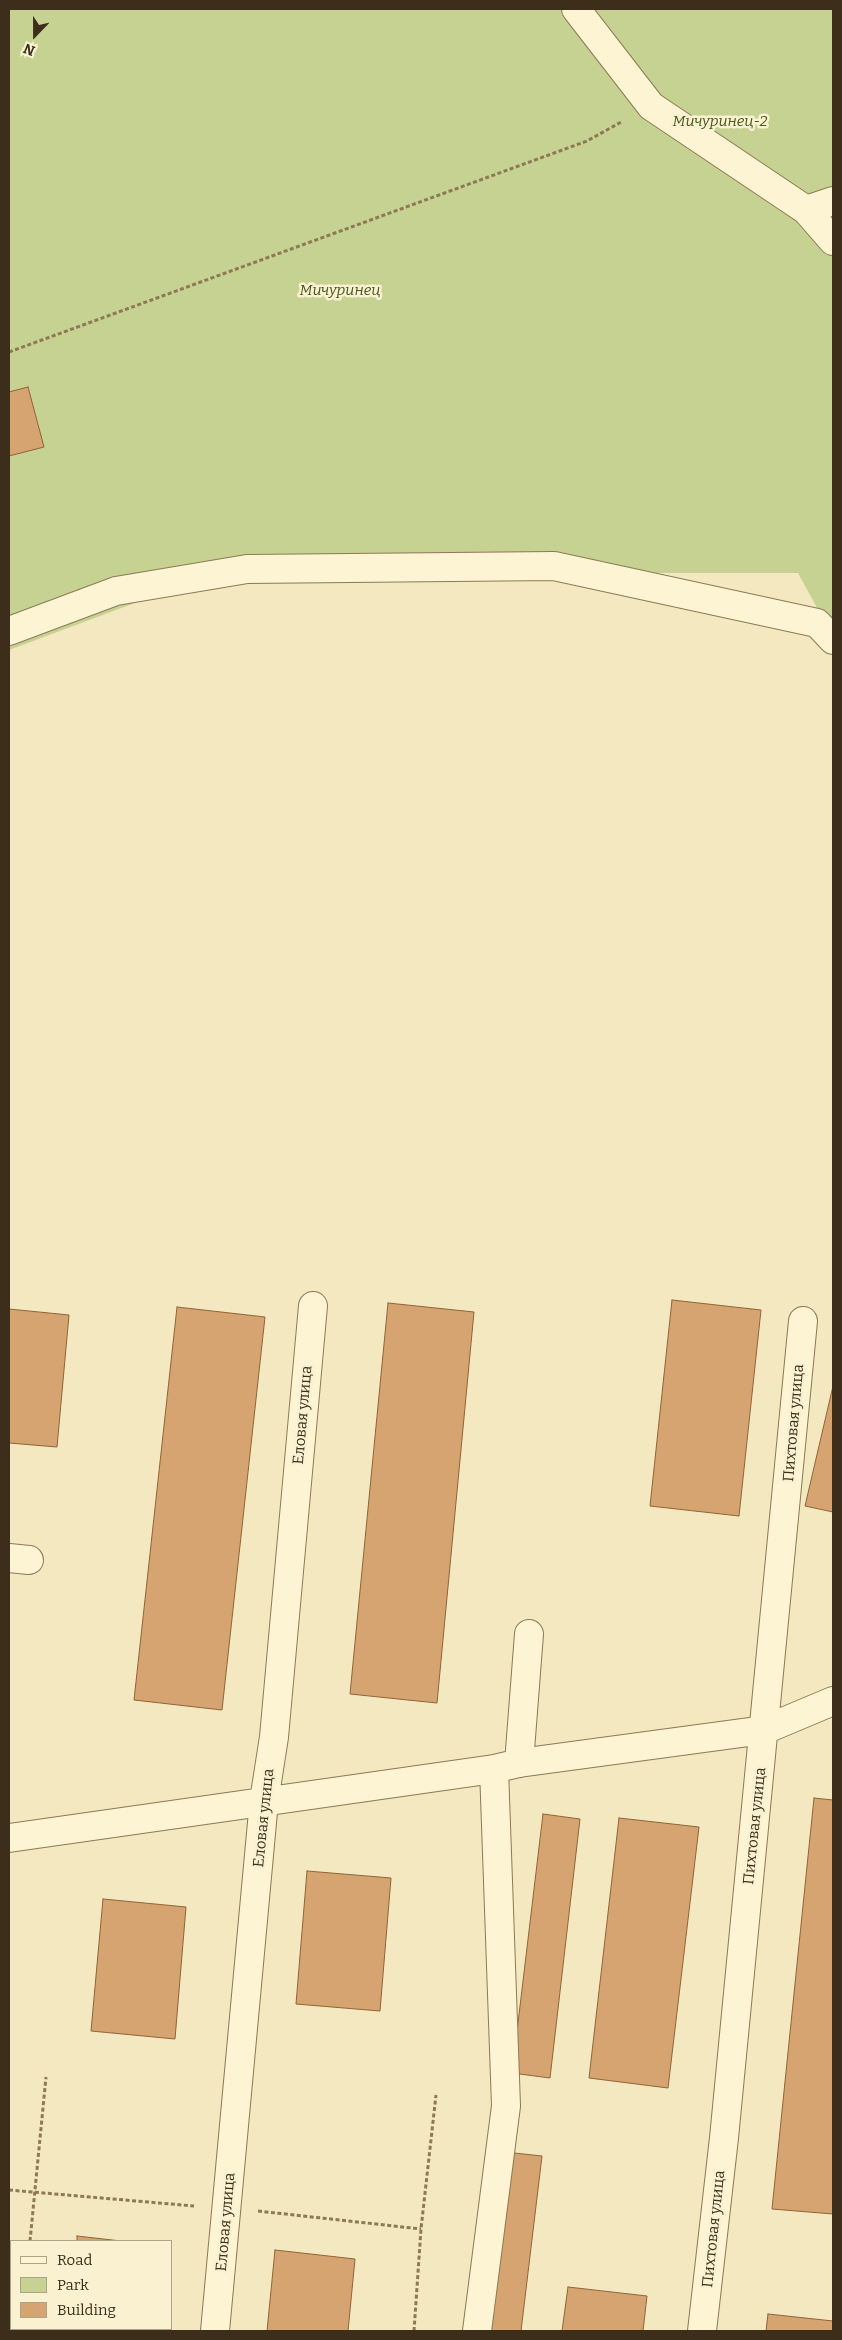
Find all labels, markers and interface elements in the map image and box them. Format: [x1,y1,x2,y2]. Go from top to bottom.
north arrow [10,10,60,60]
text: N [21,39,37,59]
park label: Мичуринец-2 [673,113,767,131]
park label: Мичуринец [299,282,381,300]
street label: Пихтовая улица [780,1363,808,1483]
street label: Еловая улица [290,1365,316,1465]
street label: Пихтовая улица [740,1766,770,1886]
street label: Еловая улица [250,1768,278,1868]
street label: Пихтовая улица [699,2169,729,2289]
street label: Еловая улица [213,2172,239,2272]
legend [10,2240,172,2330]
text: Road [57,2251,92,2269]
text: Park [57,2276,89,2294]
text: Building [57,2301,116,2319]

